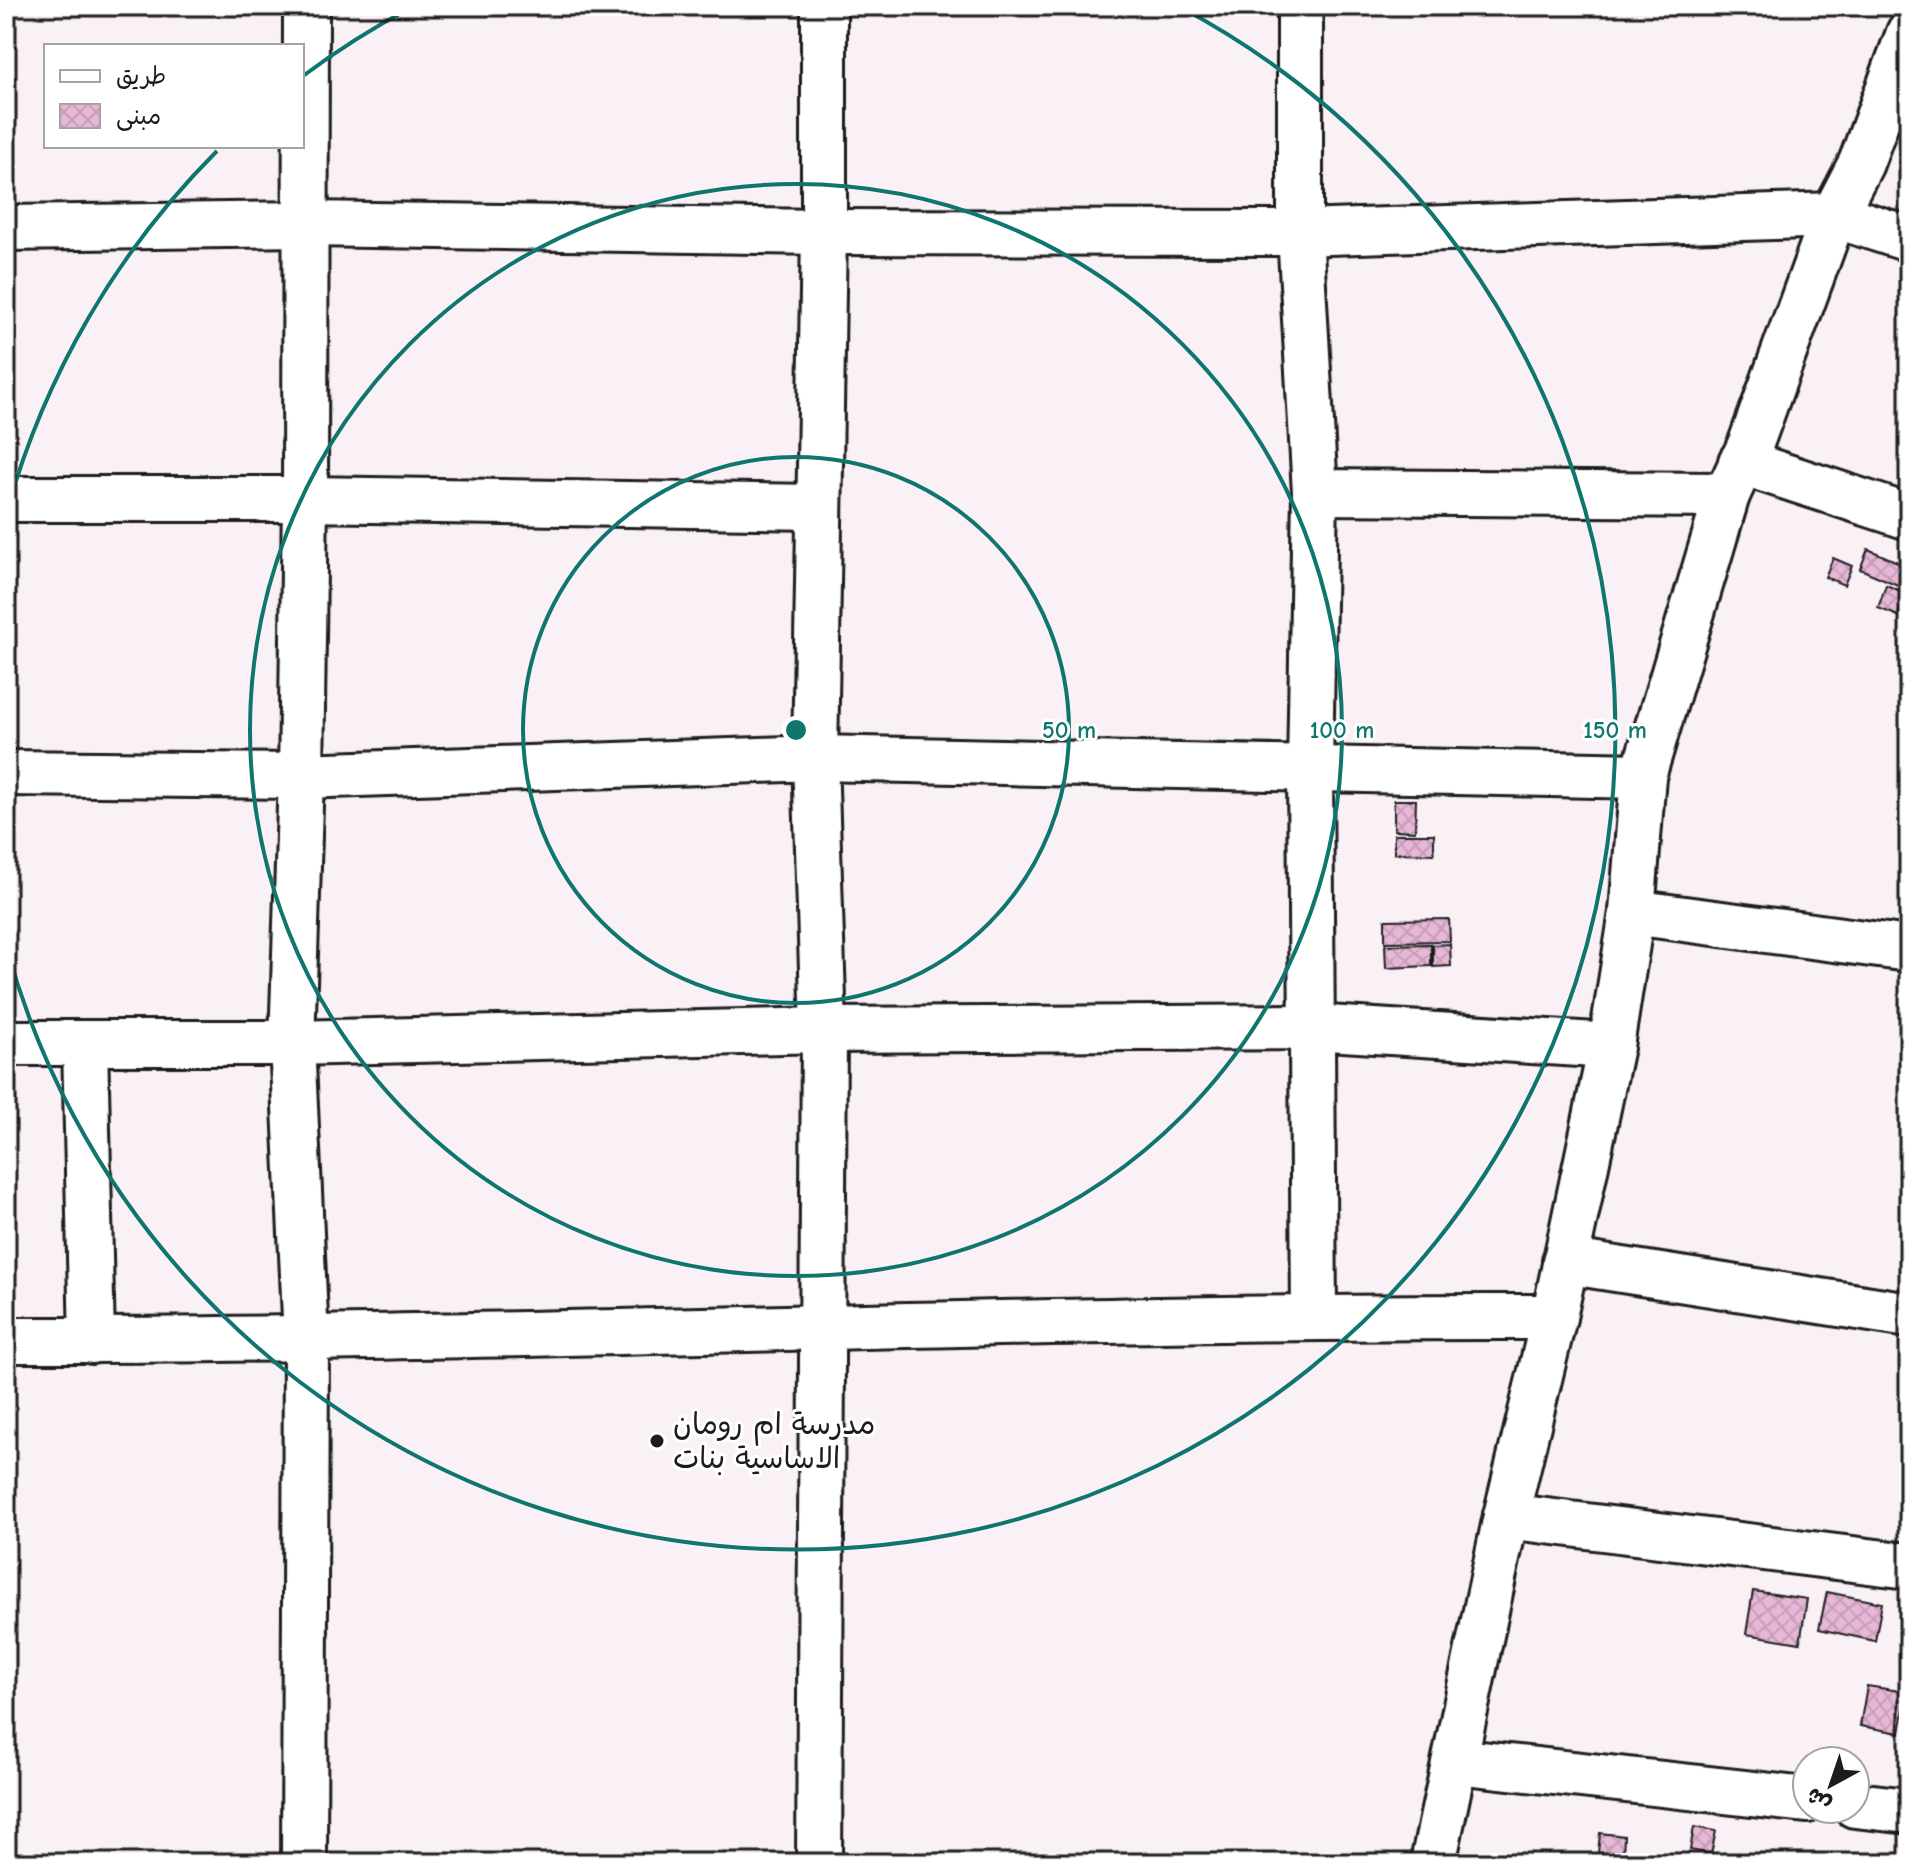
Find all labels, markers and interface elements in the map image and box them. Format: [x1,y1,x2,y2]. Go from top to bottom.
legend [44,44,304,148]
text: طريق [116,62,166,90]
text: مبنى [116,102,161,131]
centre of rings [782,716,810,744]
text: 50 m [1042,716,1096,744]
text: 100 m [1310,716,1374,744]
text: 150 m [1583,716,1647,744]
place label: مدرسة ام رومان الاساسية بنات [673,1407,875,1476]
marker: مدرسة ام رومان الاساسية بنات [648,1432,666,1450]
north arrow [1791,1745,1871,1825]
text: ش [1801,1782,1836,1817]

